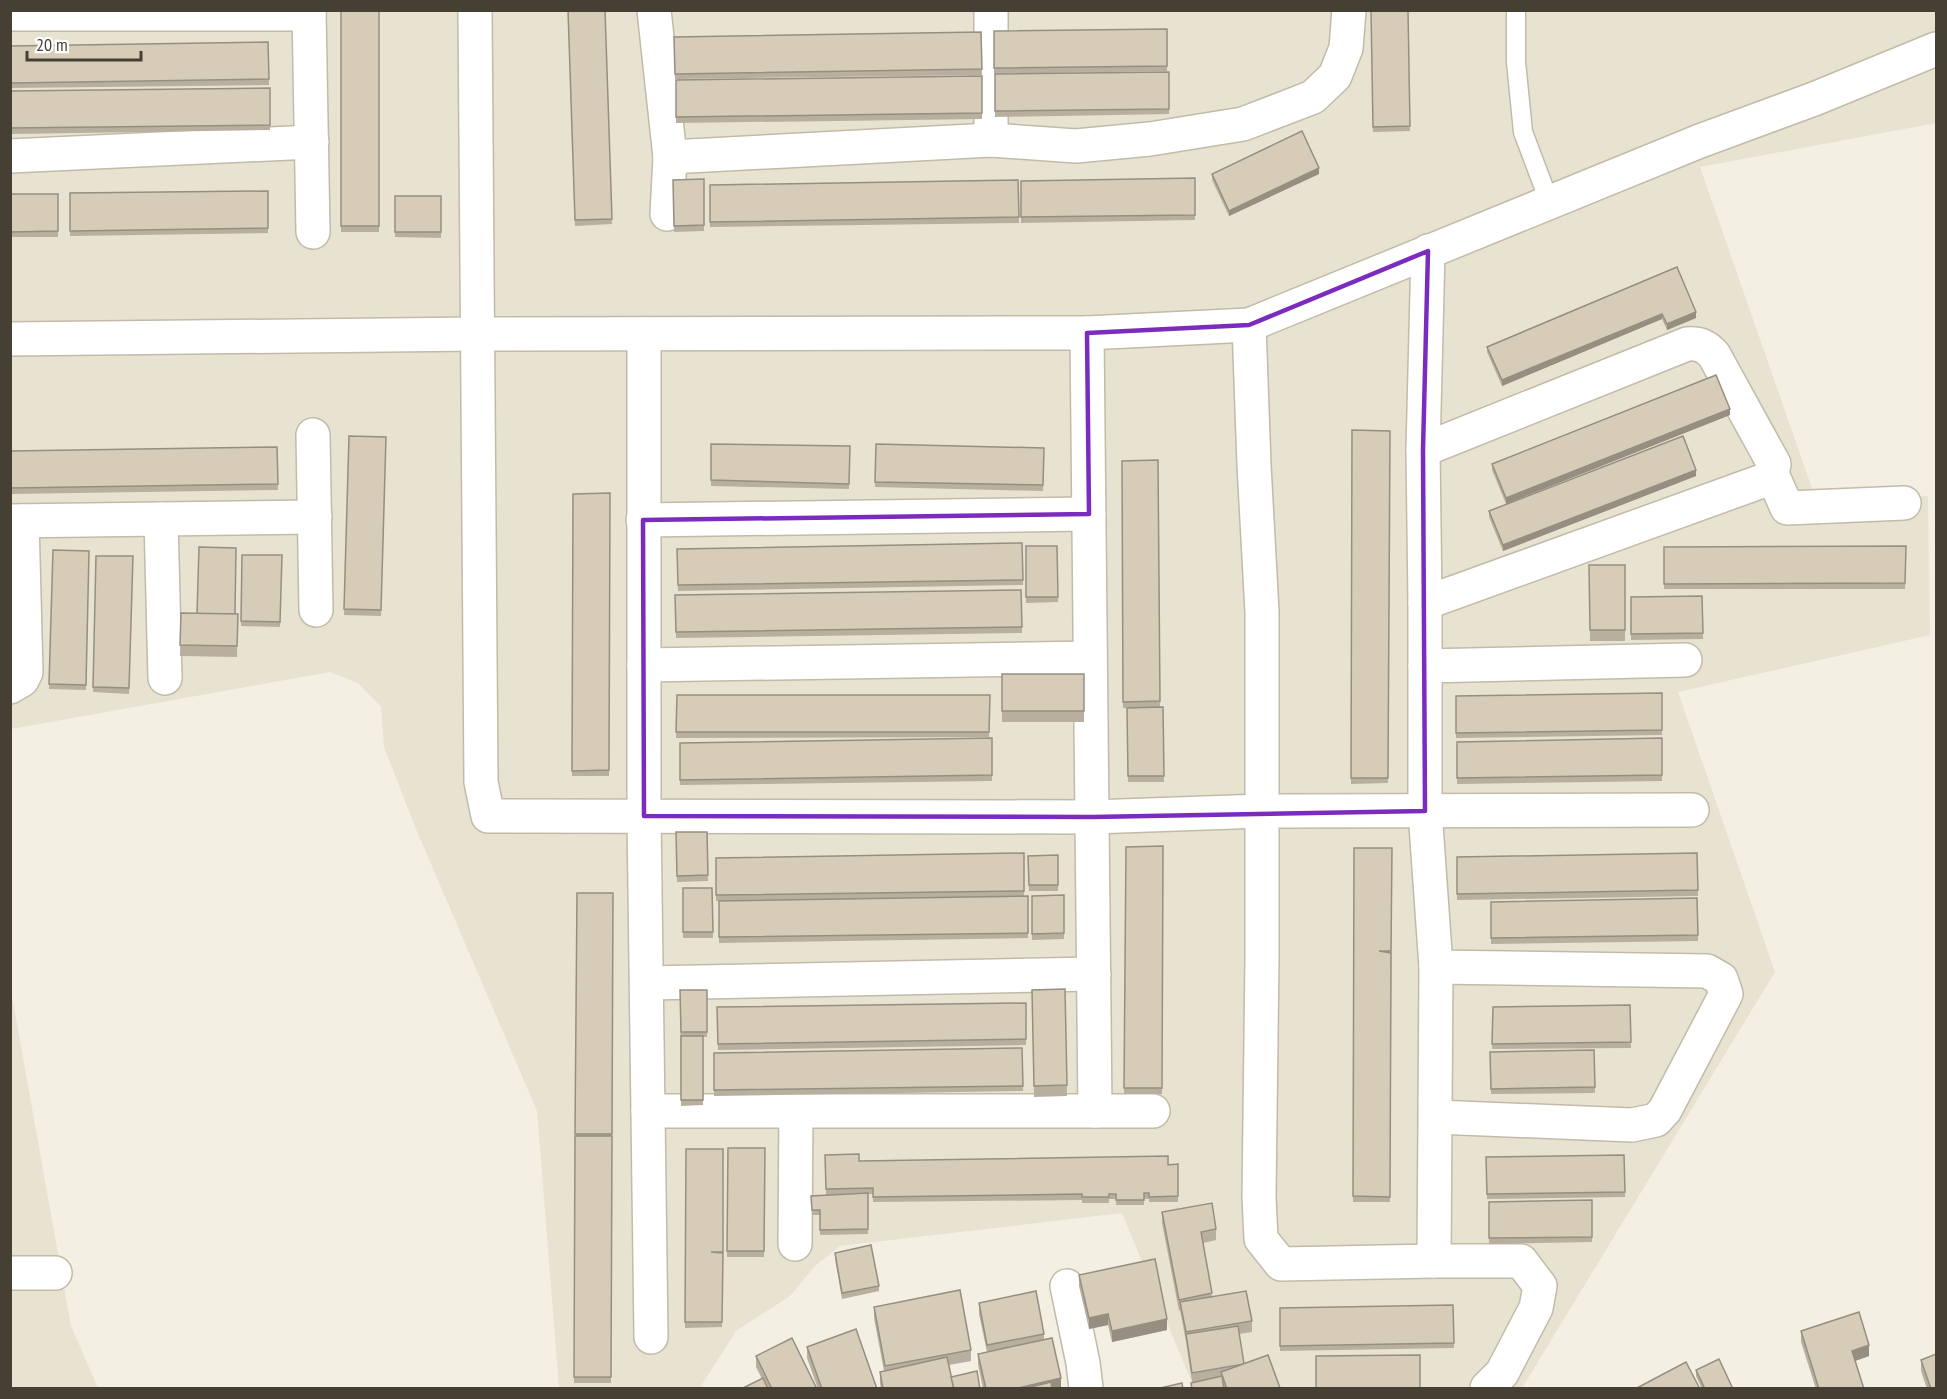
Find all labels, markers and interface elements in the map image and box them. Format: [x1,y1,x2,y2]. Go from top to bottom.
scale bar [27,24,141,62]
text: 20 m [36,33,68,56]

